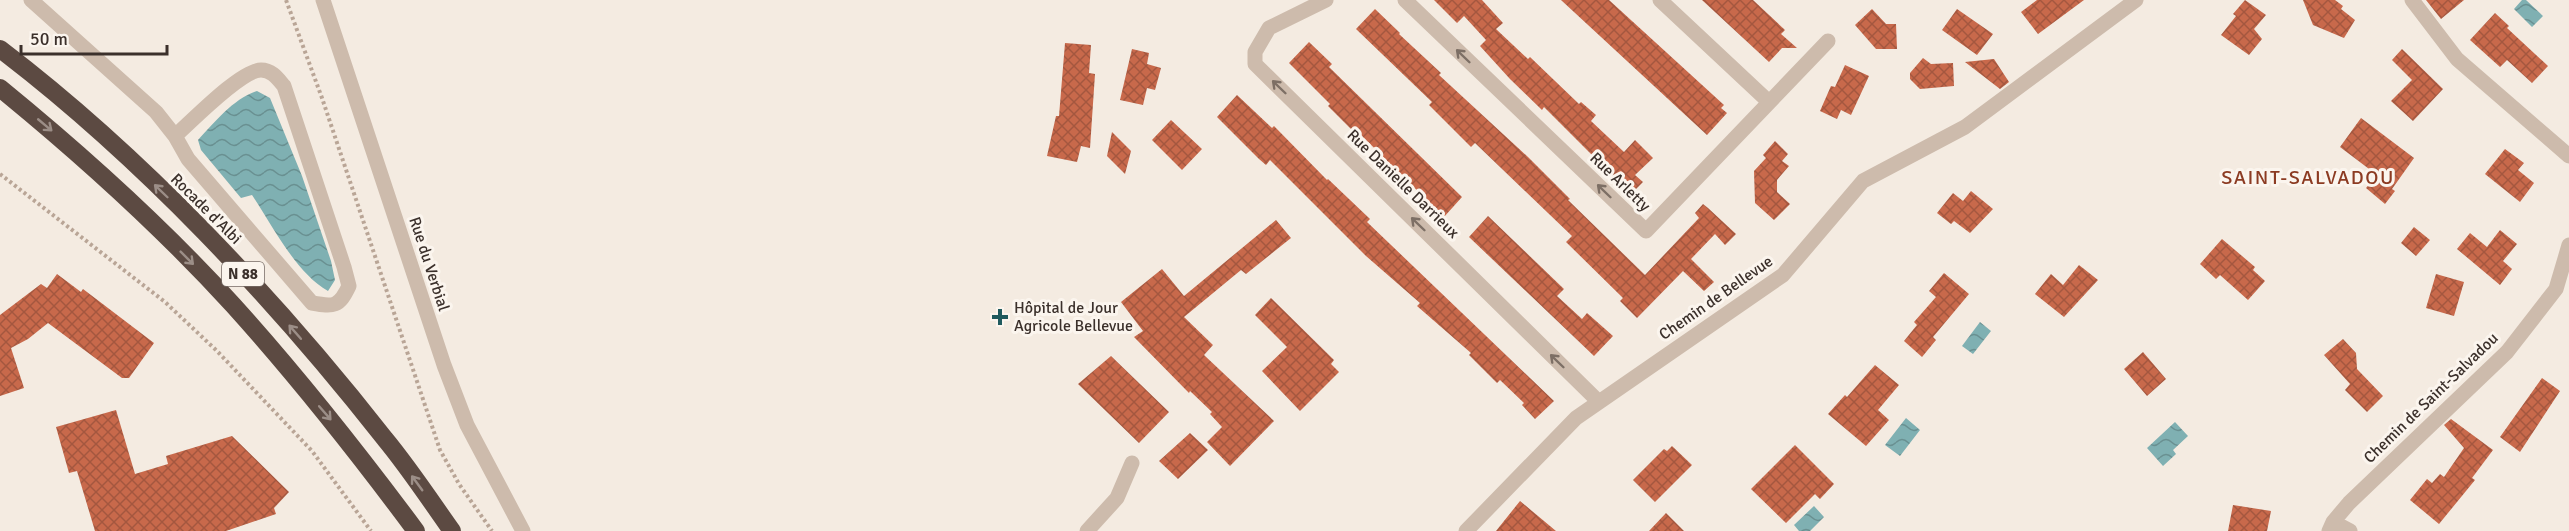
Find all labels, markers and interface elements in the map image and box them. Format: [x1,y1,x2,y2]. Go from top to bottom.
scale bar [21,18,166,56]
text: 50 m [30,28,68,50]
one-way arrow [1456,48,1471,63]
one-way arrow [1271,80,1286,95]
one-way arrow [37,118,52,132]
street label: Rue Danielle Darrieux [1343,125,1464,243]
street label: Rue Arletty [1586,148,1655,216]
district label: SAINT-SALVADOU [2221,165,2395,190]
street label: Rocade d'Albi [166,169,246,249]
one-way arrow [153,183,168,198]
one-way arrow [1596,184,1611,198]
street label: Rue du Verbial [404,214,454,314]
one-way arrow [1410,217,1425,231]
one-way arrow [180,251,194,266]
street label: Chemin de Bellevue [1655,251,1777,345]
road number: N 88 [222,262,264,286]
place label: Hôpital de Jour Agricole Bellevue [1014,298,1133,336]
marker: Hôpital de Jour Agricole Bellevue [991,308,1009,326]
one-way arrow [288,325,302,340]
street label: Chemin de Saint-Salvadou [2360,328,2502,468]
one-way arrow [1550,353,1565,368]
one-way arrow [318,405,332,420]
one-way arrow [411,476,424,492]

